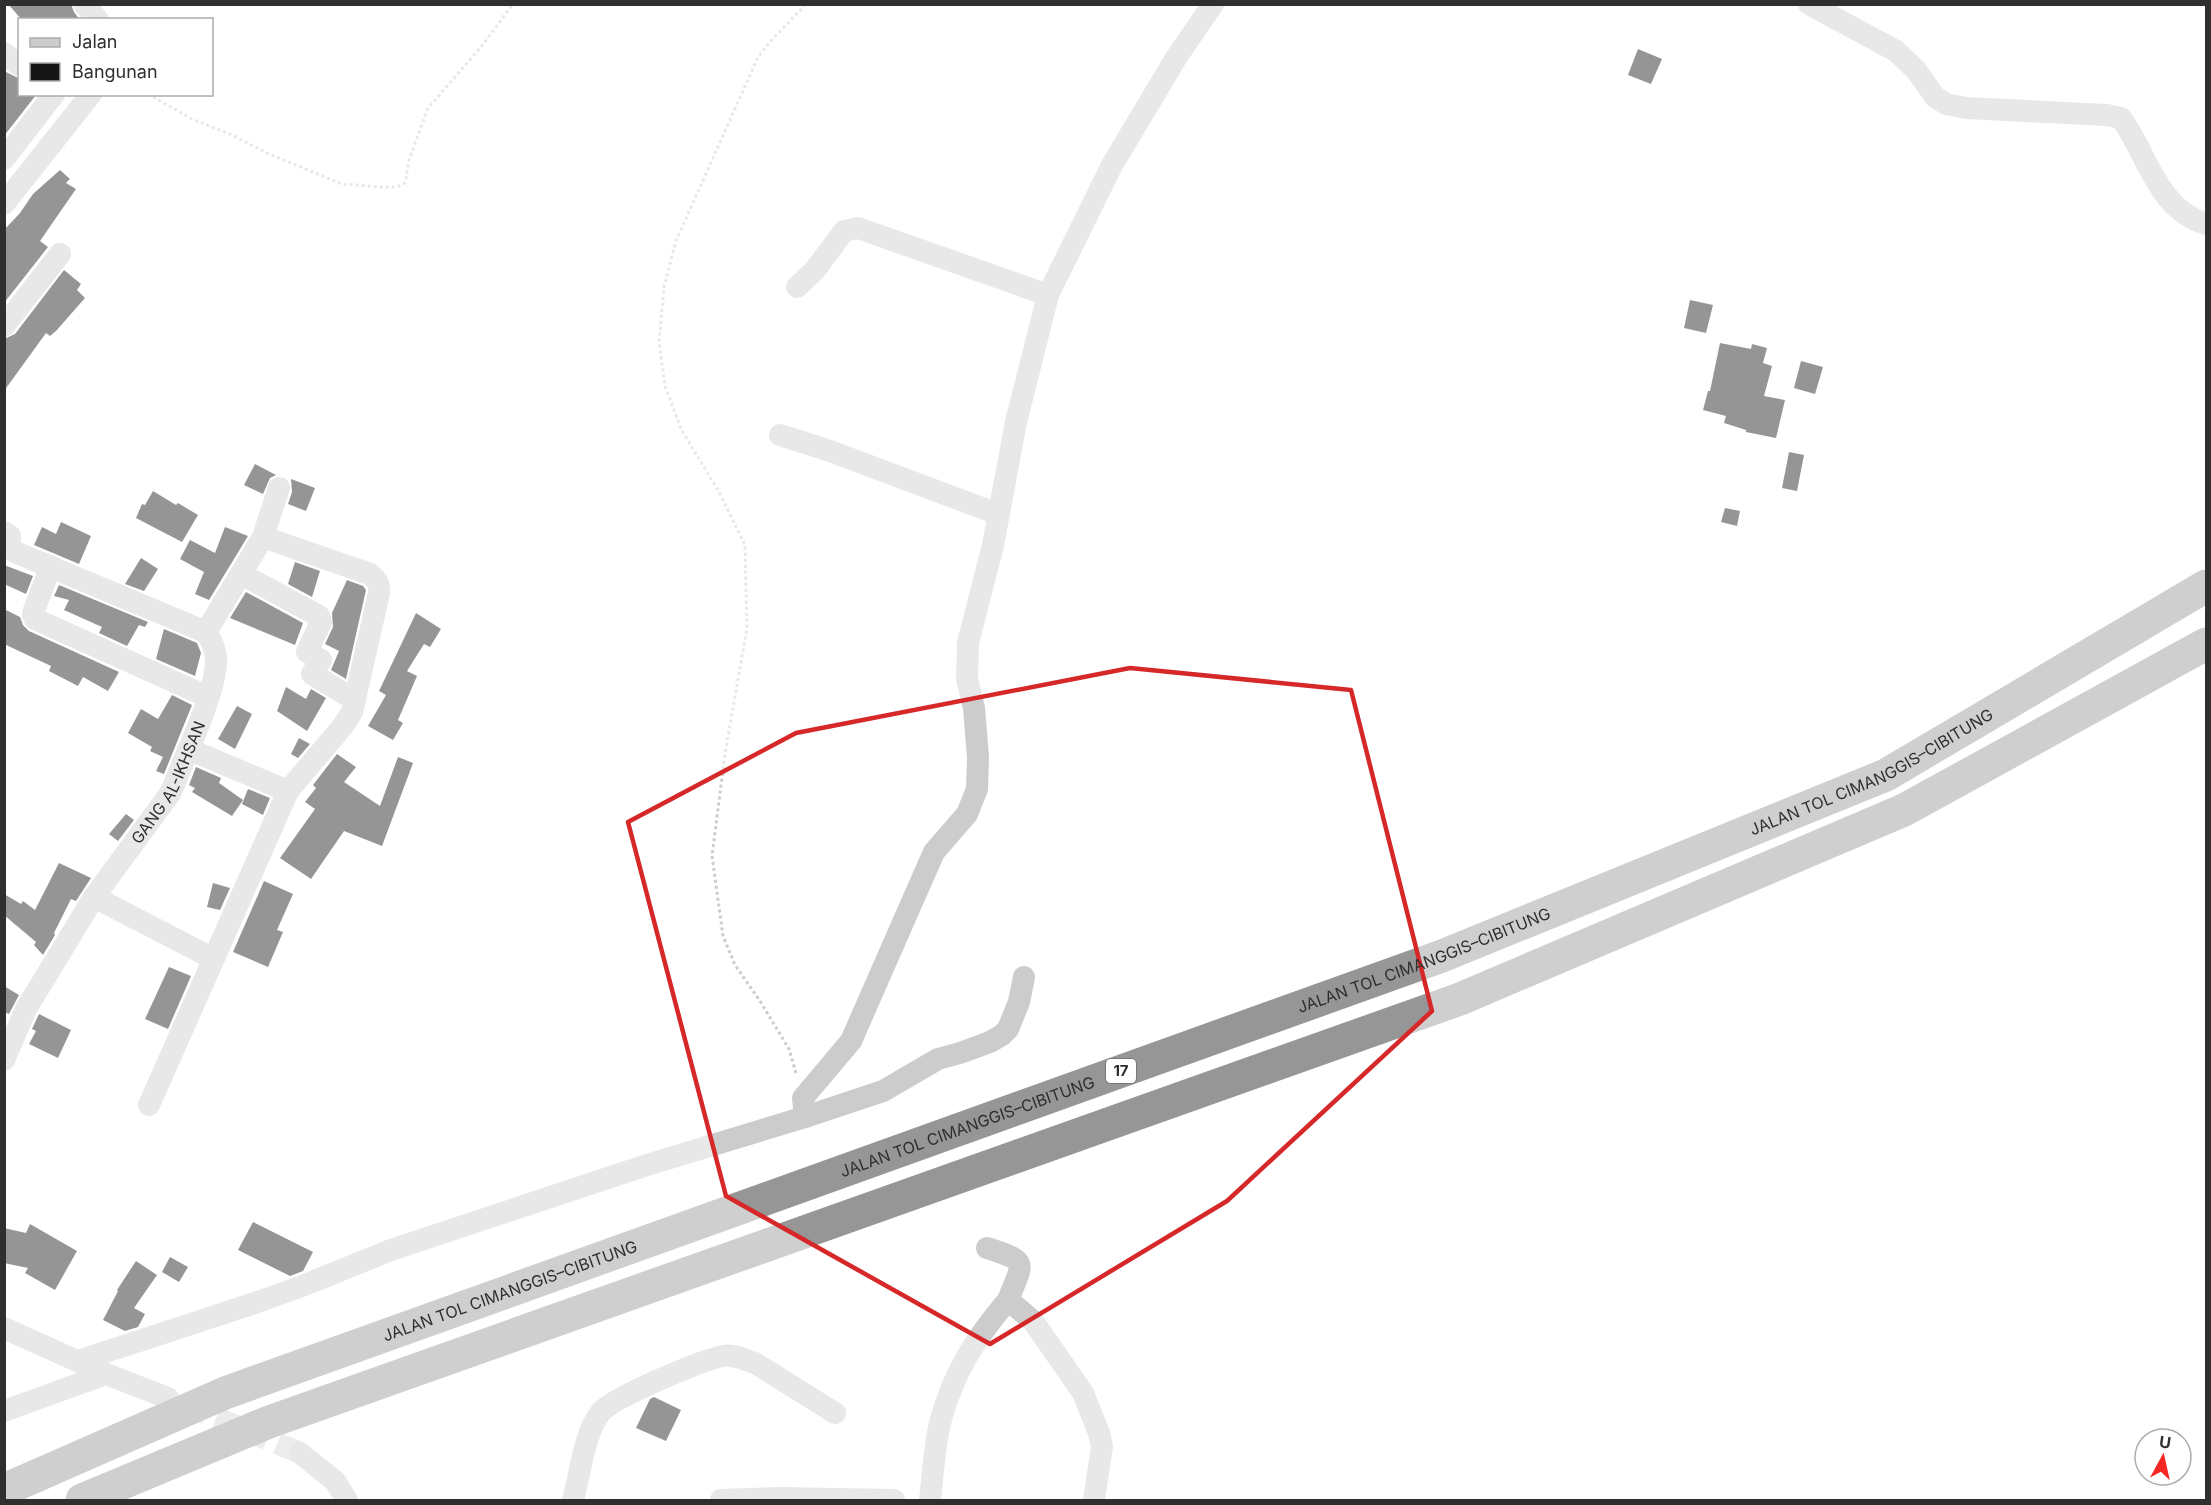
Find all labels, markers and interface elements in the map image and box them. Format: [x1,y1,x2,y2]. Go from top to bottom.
legend [18,18,213,96]
text: Jalan [72,31,117,52]
text: Bangunan [72,61,158,82]
street label: JALAN TOL CIMANGGIS–CIBITUNG [1747,704,1997,840]
street label: GANG AL-IKHSAN [127,718,209,848]
street label: JALAN TOL CIMANGGIS–CIBITUNG [1295,903,1553,1017]
road number: 17 [1106,1059,1136,1083]
street label: JALAN TOL CIMANGGIS–CIBITUNG [837,1072,1097,1181]
street label: JALAN TOL CIMANGGIS–CIBITUNG [380,1236,640,1346]
north arrow [2133,1427,2193,1487]
text: U [2158,1431,2172,1453]

